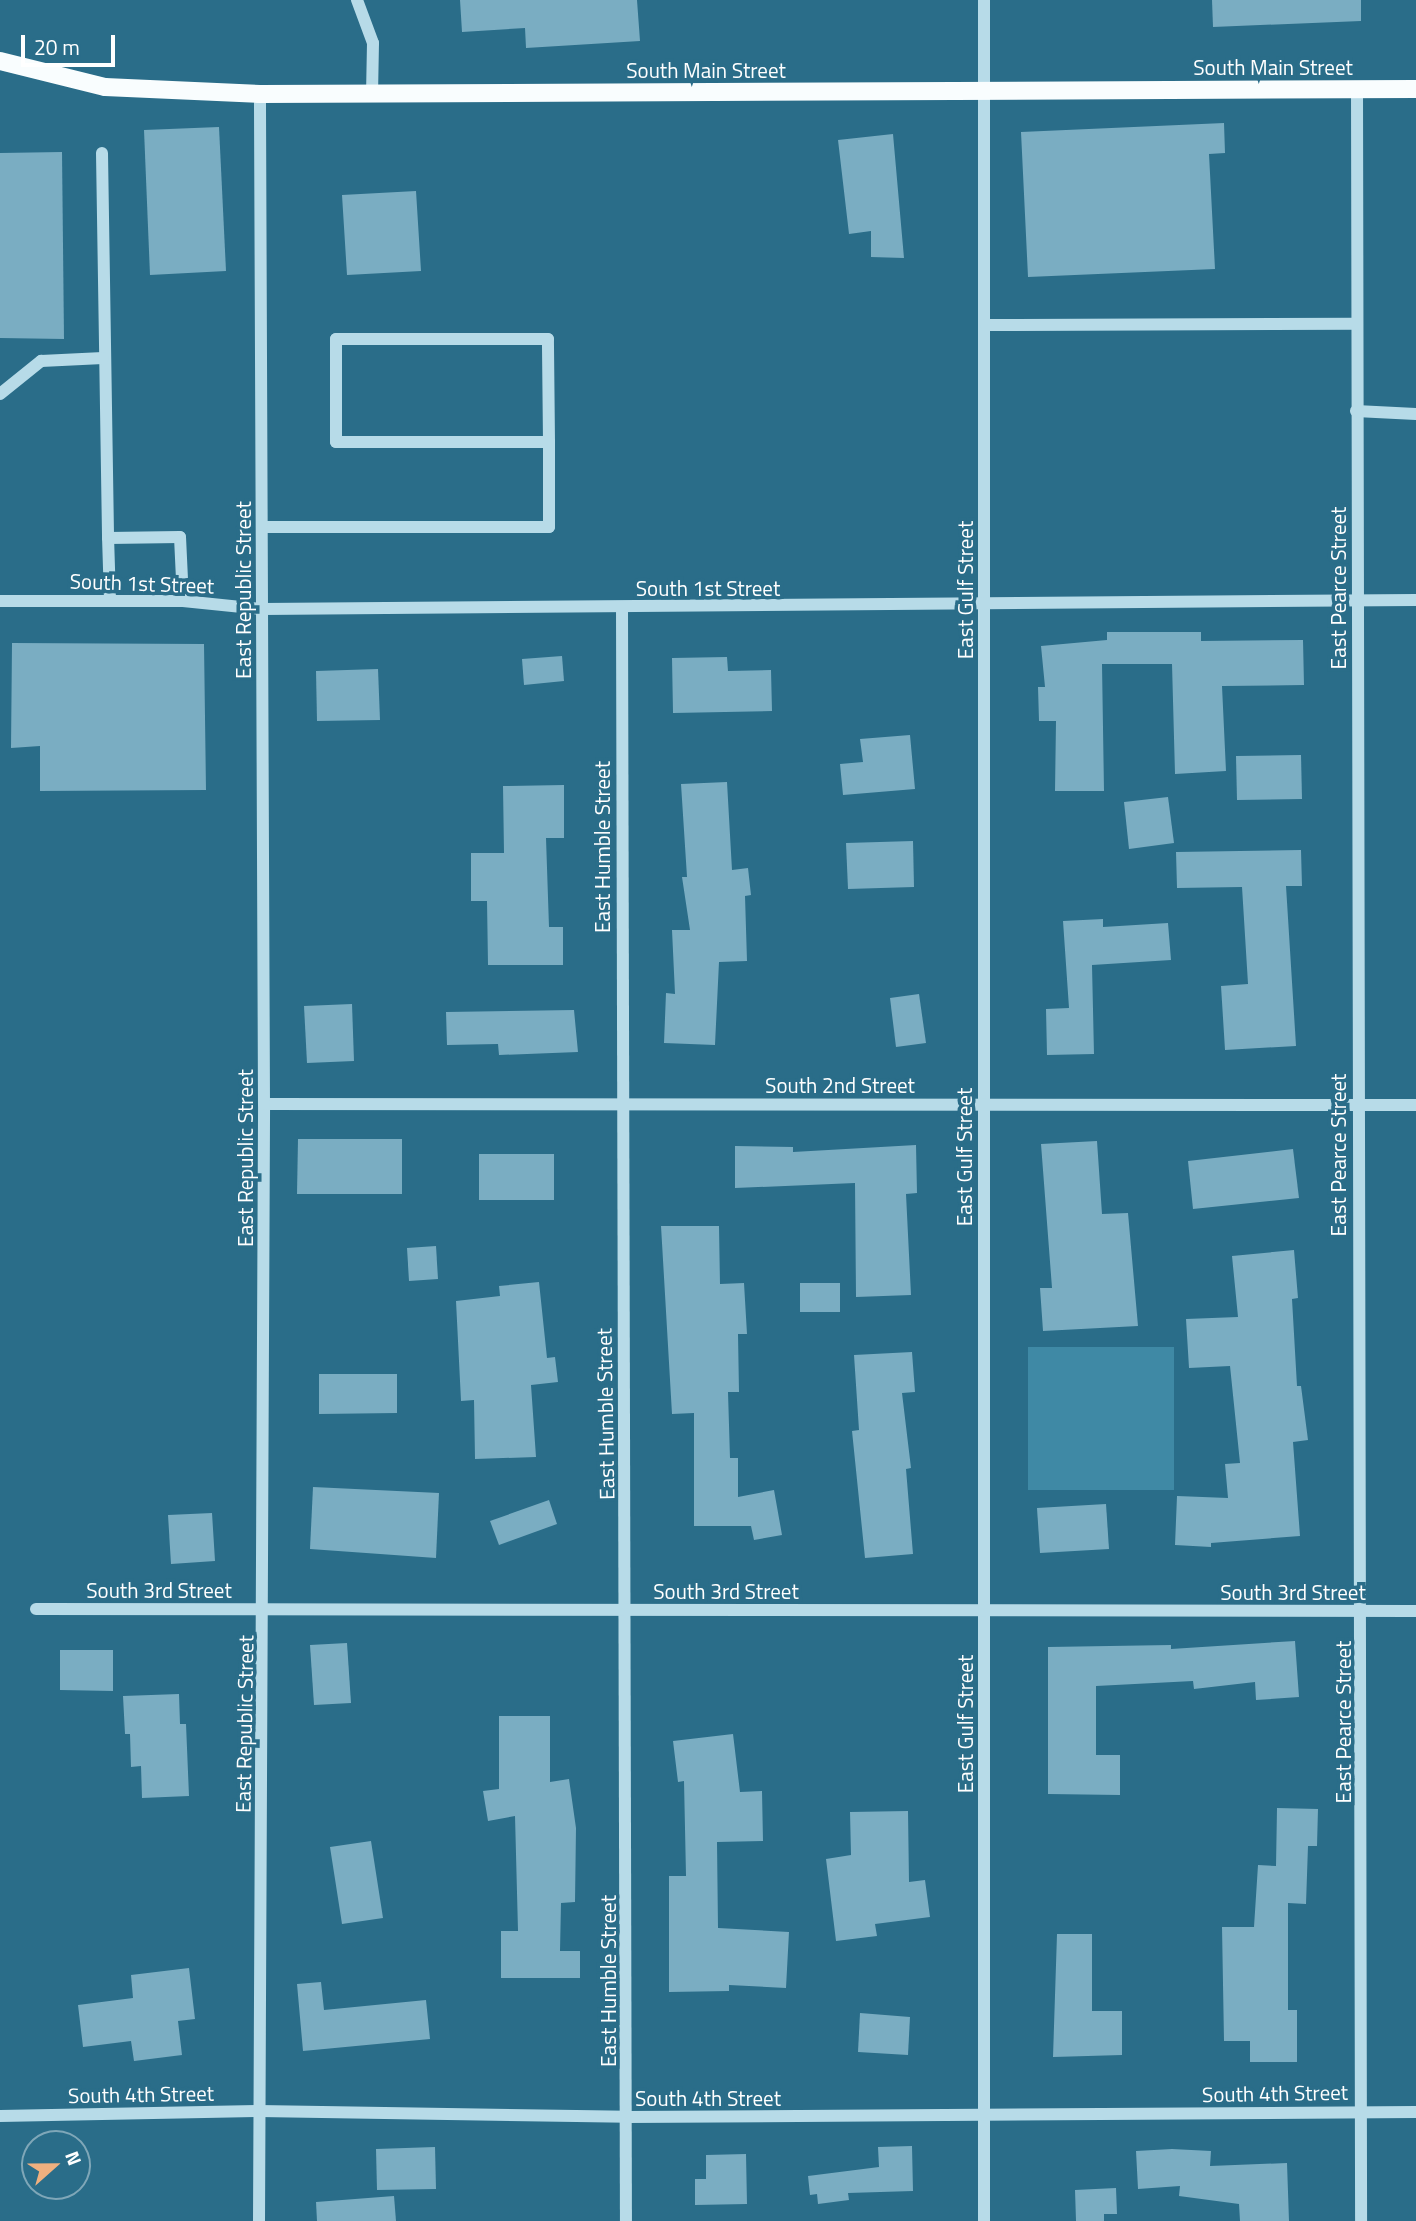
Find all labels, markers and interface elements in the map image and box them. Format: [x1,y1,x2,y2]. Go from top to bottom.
scale bar [24,21,119,65]
text: 20 m [34,31,80,63]
street label: South Main Street [1193,54,1353,80]
street label: South Main Street [626,57,786,83]
street label: East Republic Street [230,501,256,679]
street label: East Pearce Street [1325,507,1351,669]
street label: East Gulf Street [952,521,978,659]
street label: South 1st Street [69,568,215,598]
street label: South 1st Street [636,575,780,601]
street label: East Humble Street [589,761,615,933]
street label: East Republic Street [232,1069,258,1247]
street label: South 2nd Street [765,1072,915,1098]
street label: East Pearce Street [1325,1074,1351,1236]
street label: East Gulf Street [951,1088,977,1226]
street label: East Humble Street [591,1328,619,1500]
street label: South 3rd Street [86,1577,232,1603]
street label: South 3rd Street [653,1578,799,1604]
street label: South 3rd Street [1220,1579,1366,1605]
street label: East Republic Street [230,1635,258,1813]
street label: East Pearce Street [1330,1641,1356,1803]
street label: East Gulf Street [952,1655,978,1793]
street label: East Humble Street [595,1895,621,2067]
street label: South 4th Street [1202,2079,1348,2107]
street label: South 4th Street [68,2080,214,2108]
street label: South 4th Street [635,2085,781,2111]
north arrow [21,2130,91,2200]
text: N [58,2147,90,2169]

